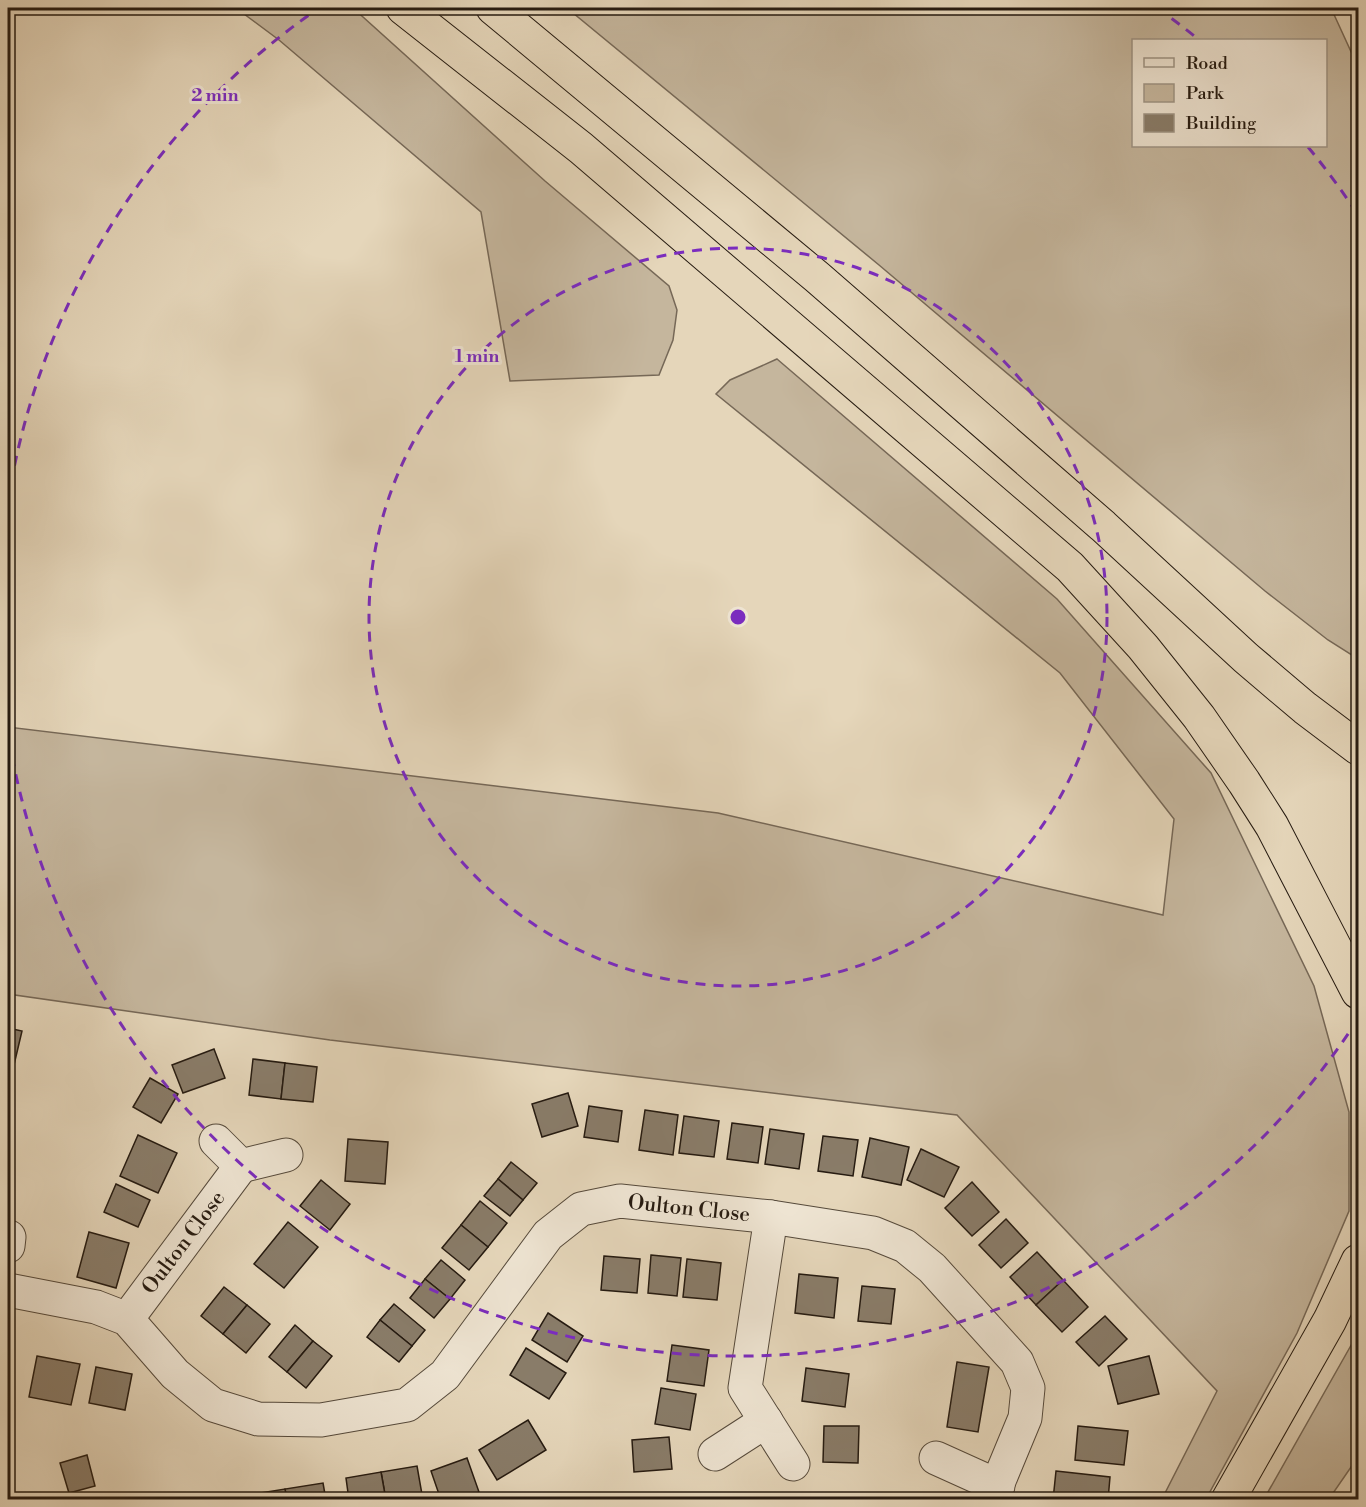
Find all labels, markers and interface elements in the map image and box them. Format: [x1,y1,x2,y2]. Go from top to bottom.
legend [1132,39,1327,147]
text: Road [1186,52,1229,75]
text: Park [1186,82,1225,105]
text: 2 min [191,84,239,107]
text: Building [1185,112,1257,135]
text: 1 min [455,345,499,368]
centre of rings [728,607,748,627]
street label: Oulton Close [137,1186,231,1300]
street label: Oulton Close [627,1190,751,1228]

